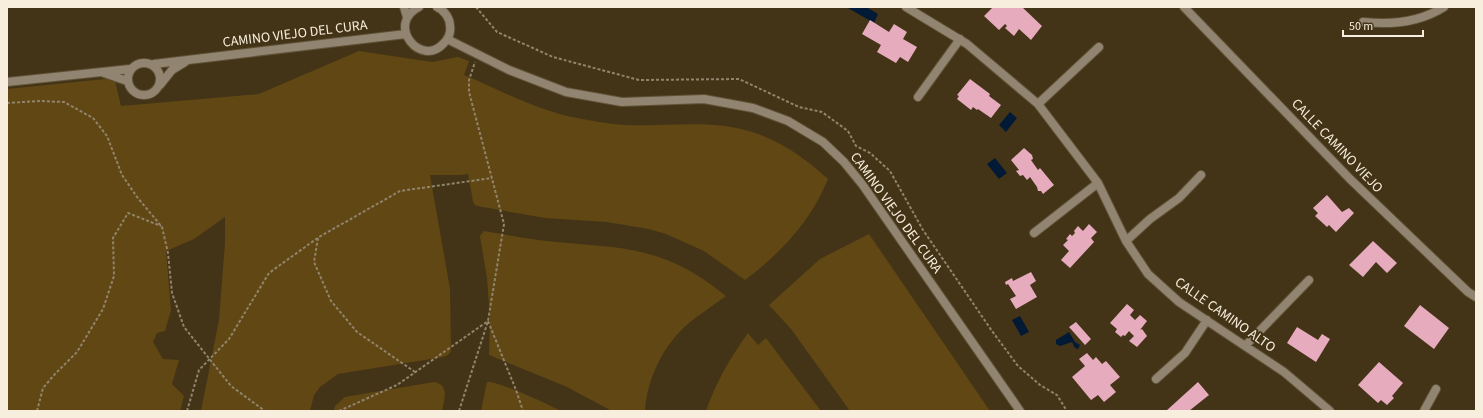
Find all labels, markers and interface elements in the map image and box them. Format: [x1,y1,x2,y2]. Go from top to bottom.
scale bar [1343,12,1423,38]
street label: CAMINO VIEJO DEL CURA [222,15,369,53]
text: 50 m [1349,18,1373,35]
street label: CALLE CAMINO VIEJO [1287,94,1387,198]
street label: CAMINO VIEJO DEL CURA [845,148,947,278]
street label: CALLE CAMINO ALTO [1170,273,1280,357]

